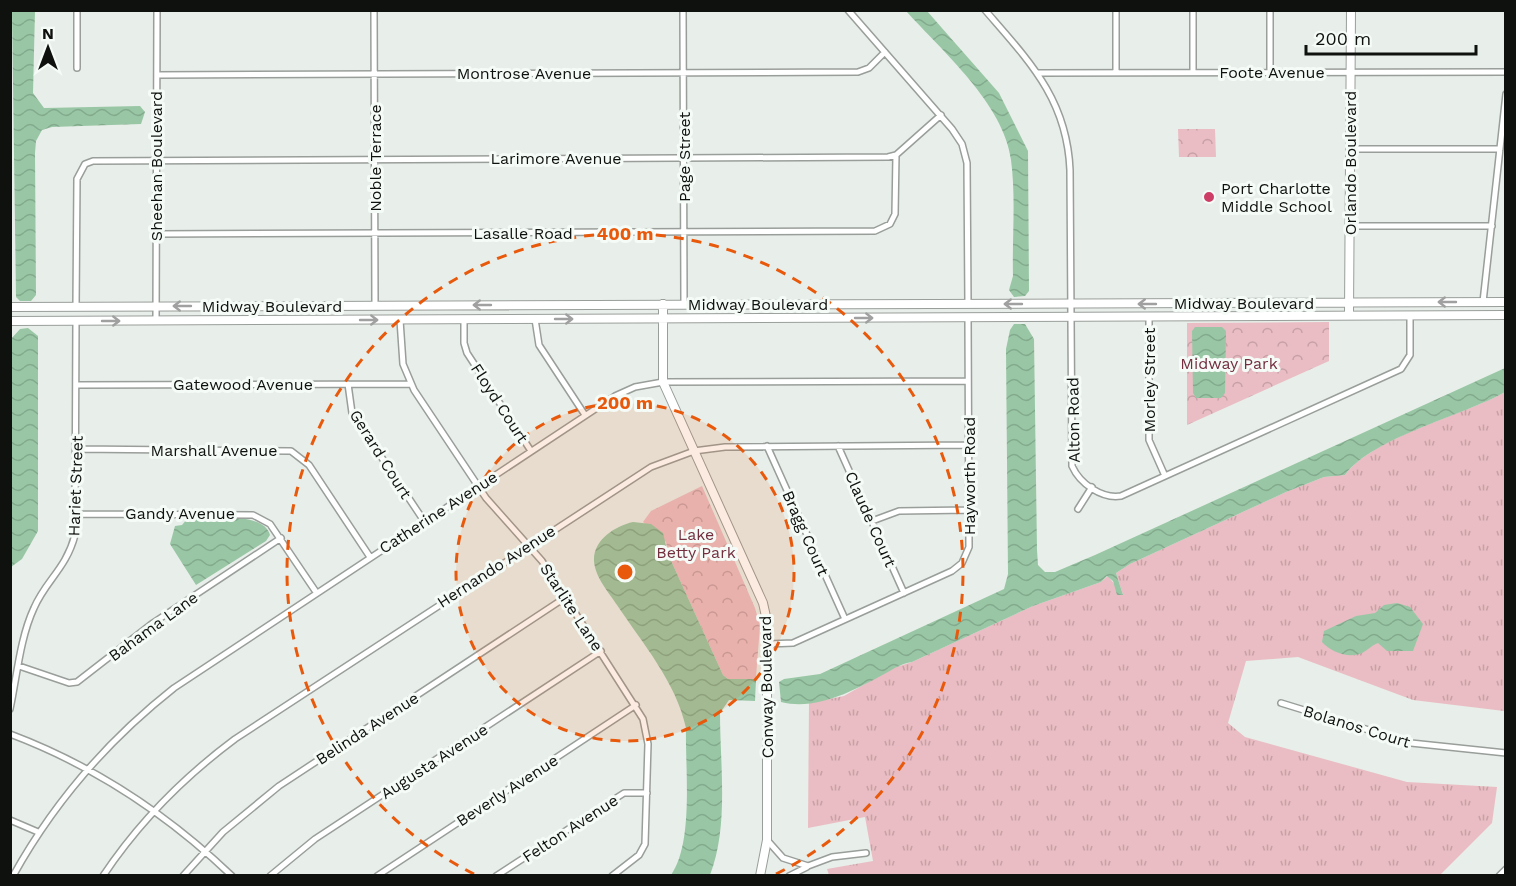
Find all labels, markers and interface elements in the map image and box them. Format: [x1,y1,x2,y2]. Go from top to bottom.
north arrow [18,18,78,78]
scale bar [1306,18,1476,56]
text: N [42,24,54,43]
text: 200 m [1315,28,1371,49]
street label: Foote Avenue [1219,63,1325,82]
street label: Montrose Avenue [457,64,591,83]
street label: Sheehan Boulevard [147,91,166,241]
street label: Orlando Boulevard [1341,91,1360,235]
street label: Noble Terrace [366,104,385,212]
street label: Page Street [675,112,694,202]
street label: Larimore Avenue [490,149,622,168]
place label: Port Charlotte Middle School [1221,179,1332,216]
marker: Port Charlotte Middle School [1202,190,1216,204]
text: 400 m [597,223,653,244]
street label: Lasalle Road [473,224,573,243]
street label: Midway Boulevard [1174,294,1314,313]
street label: Midway Boulevard [688,295,828,314]
one-way arrow [1438,296,1458,308]
street label: Midway Boulevard [202,297,342,316]
one-way arrow [1003,298,1023,310]
one-way arrow [1138,298,1158,310]
one-way arrow [472,299,492,311]
one-way arrow [172,301,192,312]
one-way arrow [853,312,873,324]
one-way arrow [553,313,573,325]
one-way arrow [358,314,378,326]
one-way arrow [100,315,120,327]
street label: Morley Street [1140,327,1159,432]
park label: Midway Park [1180,354,1278,373]
street label: Floyd Court [467,360,532,447]
street label: Gatewood Avenue [173,375,313,394]
street label: Alton Road [1063,377,1084,463]
text: 200 m [597,392,653,413]
street label: Gerard Court [346,406,416,502]
street label: Hayworth Road [960,417,979,535]
street label: Hariet Street [64,435,87,537]
street label: Marshall Avenue [151,441,277,460]
street label: Catherine Avenue [376,467,501,558]
street label: Claude Court [841,468,900,570]
street label: Bragg Court [778,488,833,579]
street label: Gandy Avenue [125,504,235,523]
street label: Hernando Avenue [434,521,559,612]
park label: Lake Betty Park [656,525,736,562]
street label: Starlite Lane [536,560,607,655]
centre of rings [615,562,635,582]
street label: Bahama Lane [105,588,202,665]
street label: Conway Boulevard [756,615,777,759]
street label: Belinda Avenue [312,688,422,769]
street label: Bolanos Court [1301,701,1413,752]
street label: Augusta Avenue [377,720,491,803]
street label: Beverly Avenue [453,751,562,830]
street label: Felton Avenue [519,790,622,866]

